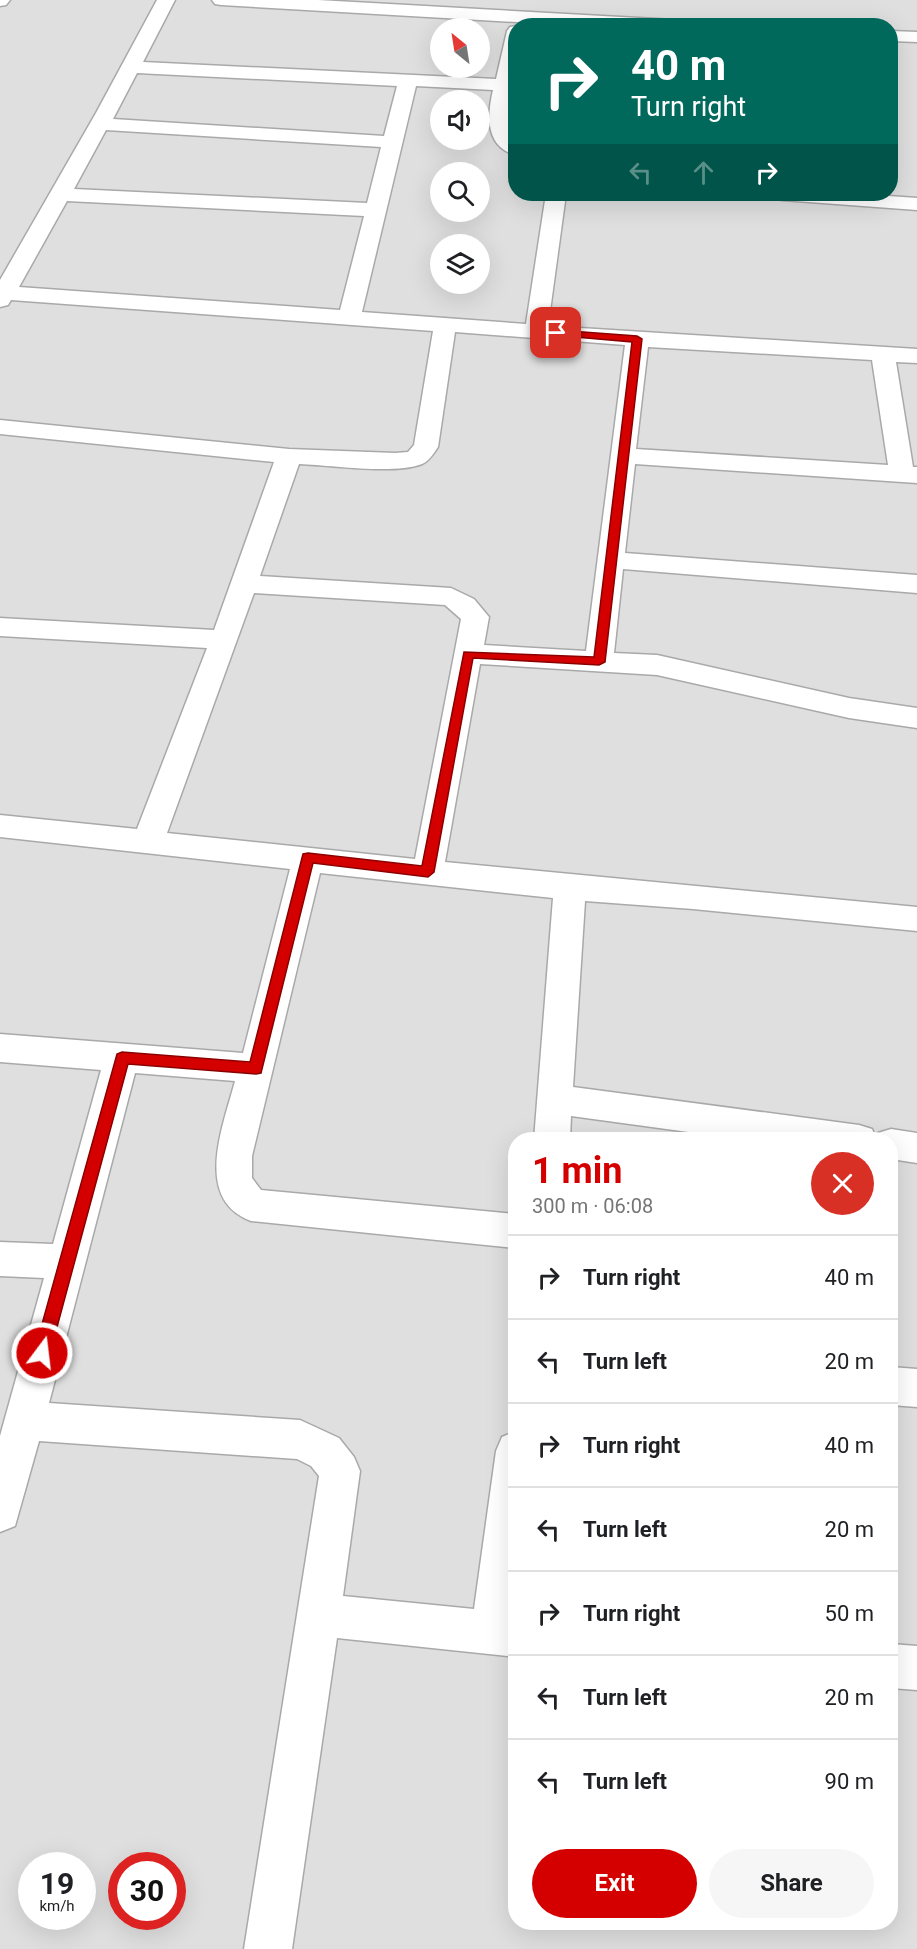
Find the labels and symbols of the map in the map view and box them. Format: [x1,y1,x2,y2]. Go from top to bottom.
north arrow [430,18,490,78]
pin [530,307,581,358]
position arrow [10,1321,74,1385]
speed limit sign: 30 [108,1852,186,1930]

